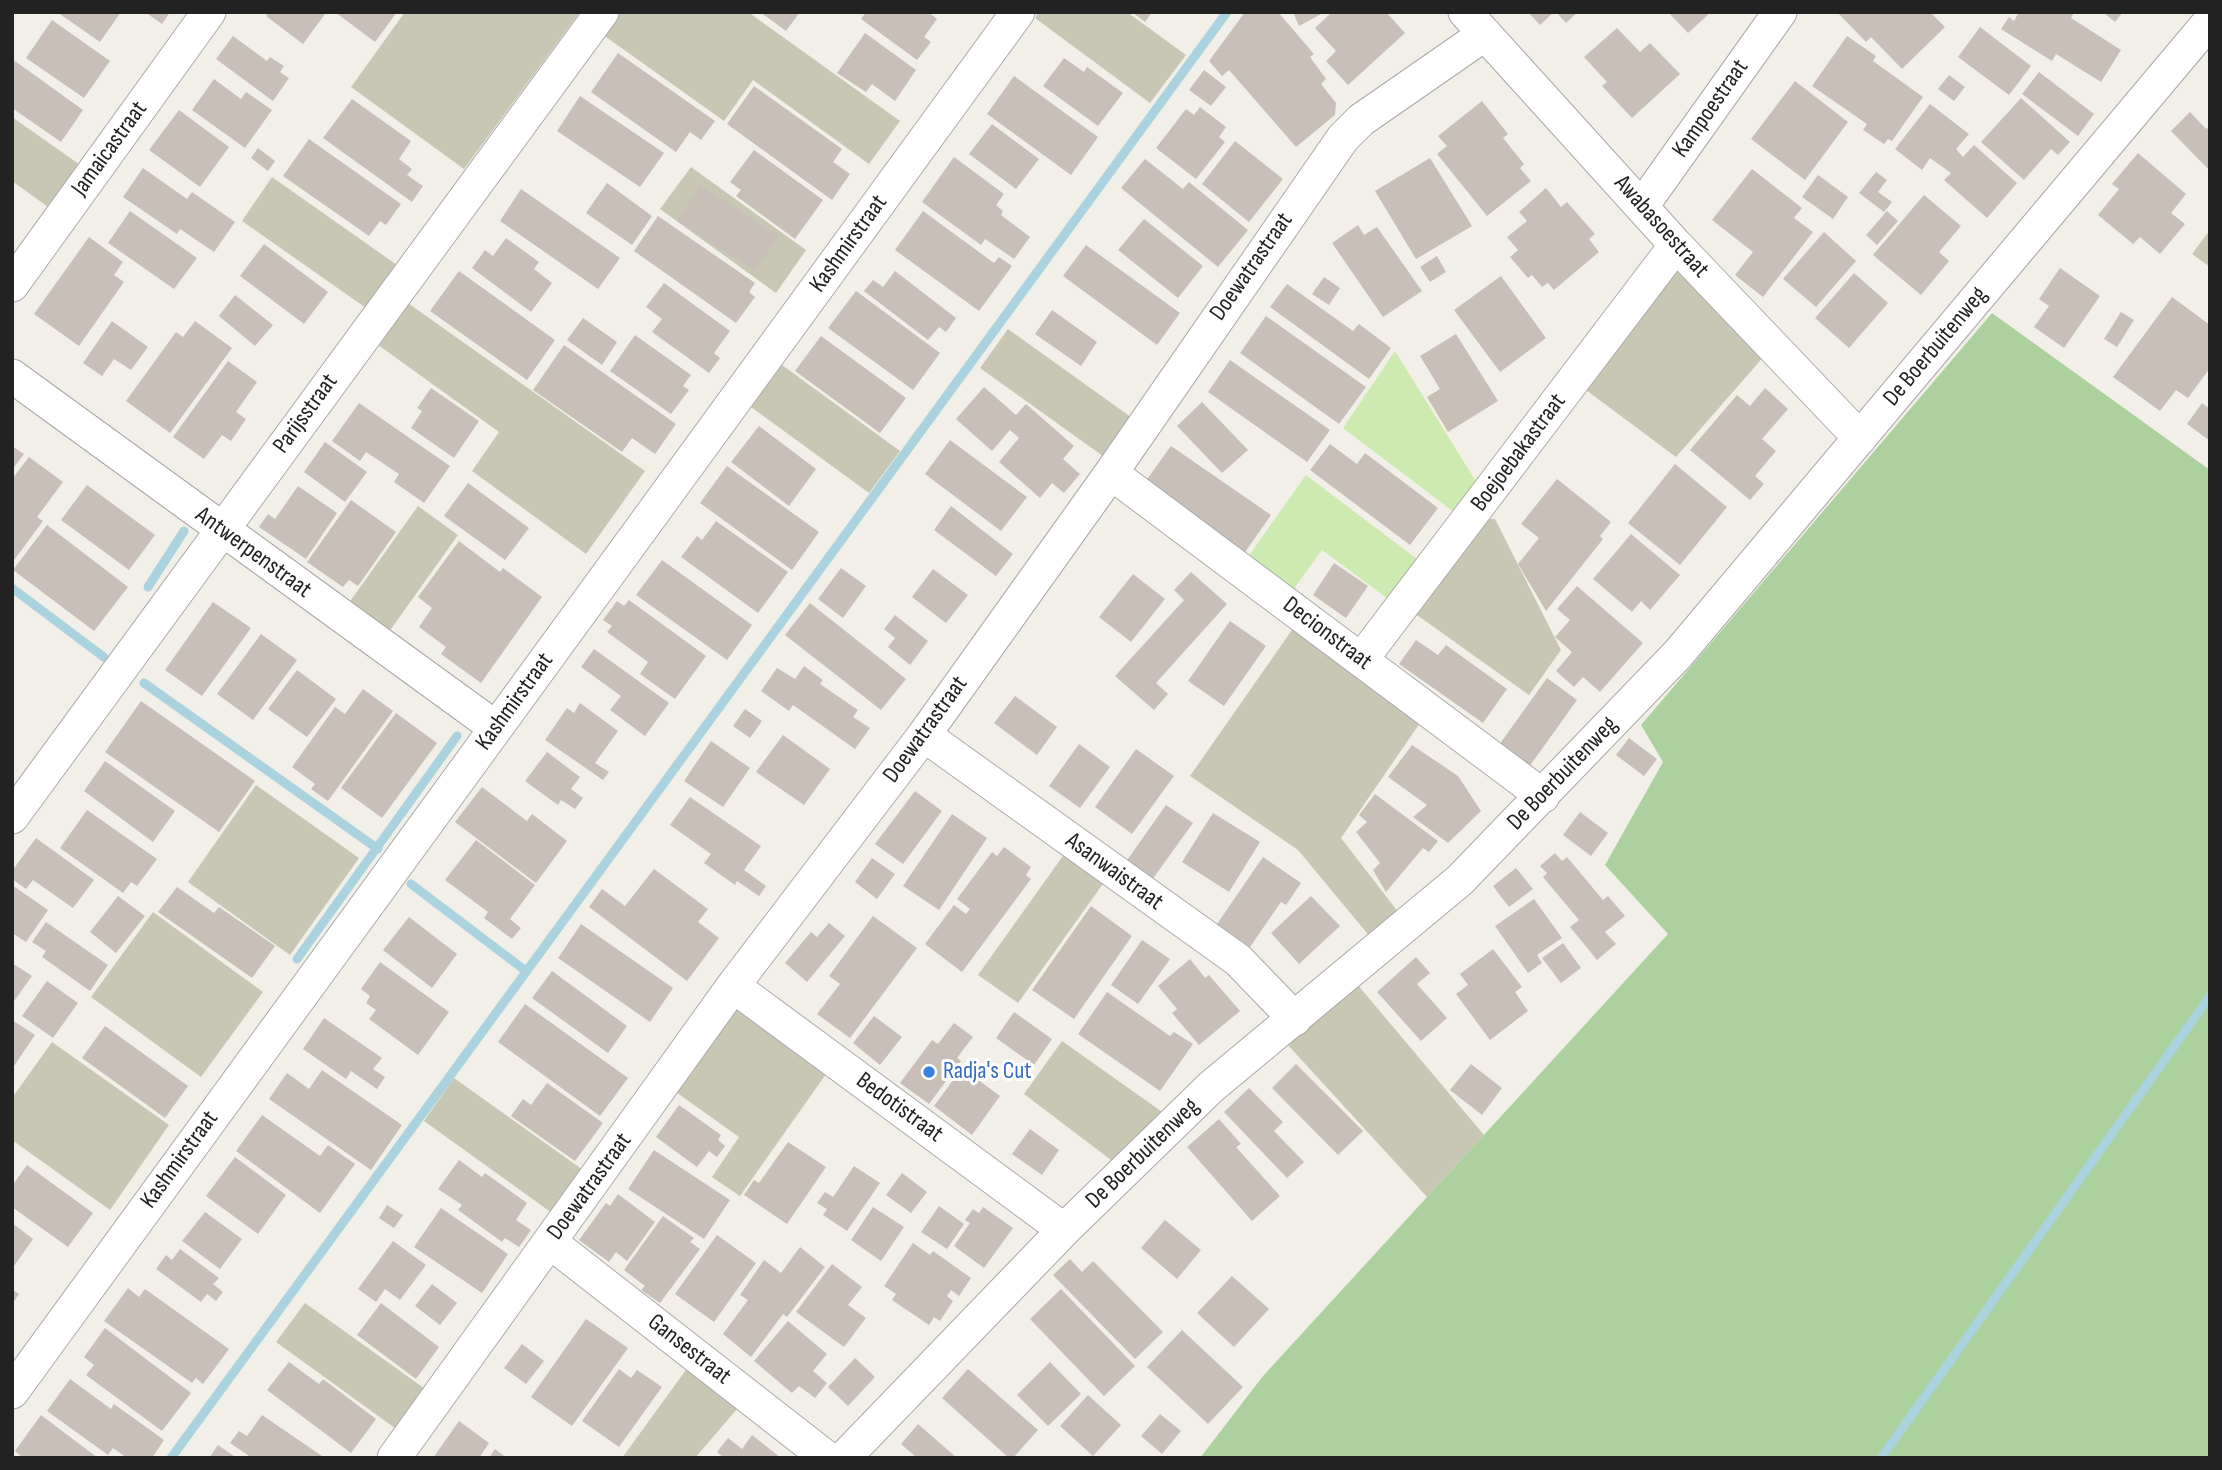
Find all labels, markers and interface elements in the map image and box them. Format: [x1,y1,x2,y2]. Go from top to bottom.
street label: Kampoestraat [1667,54,1755,164]
street label: Jamaicastraat [66,96,154,202]
street label: Awabasoestraat [1607,170,1715,284]
street label: Kashmirstraat [804,190,894,298]
street label: Doewatrastraat [1204,208,1300,326]
street label: De Boerbuitenweg [1878,282,1994,412]
street label: Parijsstraat [268,369,344,459]
street label: Boejoebakastraat [1465,388,1573,518]
street label: Antwerpenstraat [189,501,317,605]
street label: Decionstraat [1277,591,1377,677]
street label: Kashmirstraat [470,648,560,756]
street label: Doewatrastraat [878,671,974,789]
street label: De Boerbuitenweg [1502,711,1624,837]
street label: Asanwaistraat [1060,827,1168,917]
place label: Radja's Cut [943,1058,1032,1086]
marker: Radja's Cut [921,1064,937,1080]
street label: Bedotistraat [850,1067,948,1149]
street label: De Boerbuitenweg [1080,1093,1206,1215]
street label: Kashmirstraat [135,1106,225,1214]
street label: Doewatrastraat [542,1128,638,1246]
street label: Gansestraat [642,1309,736,1391]

